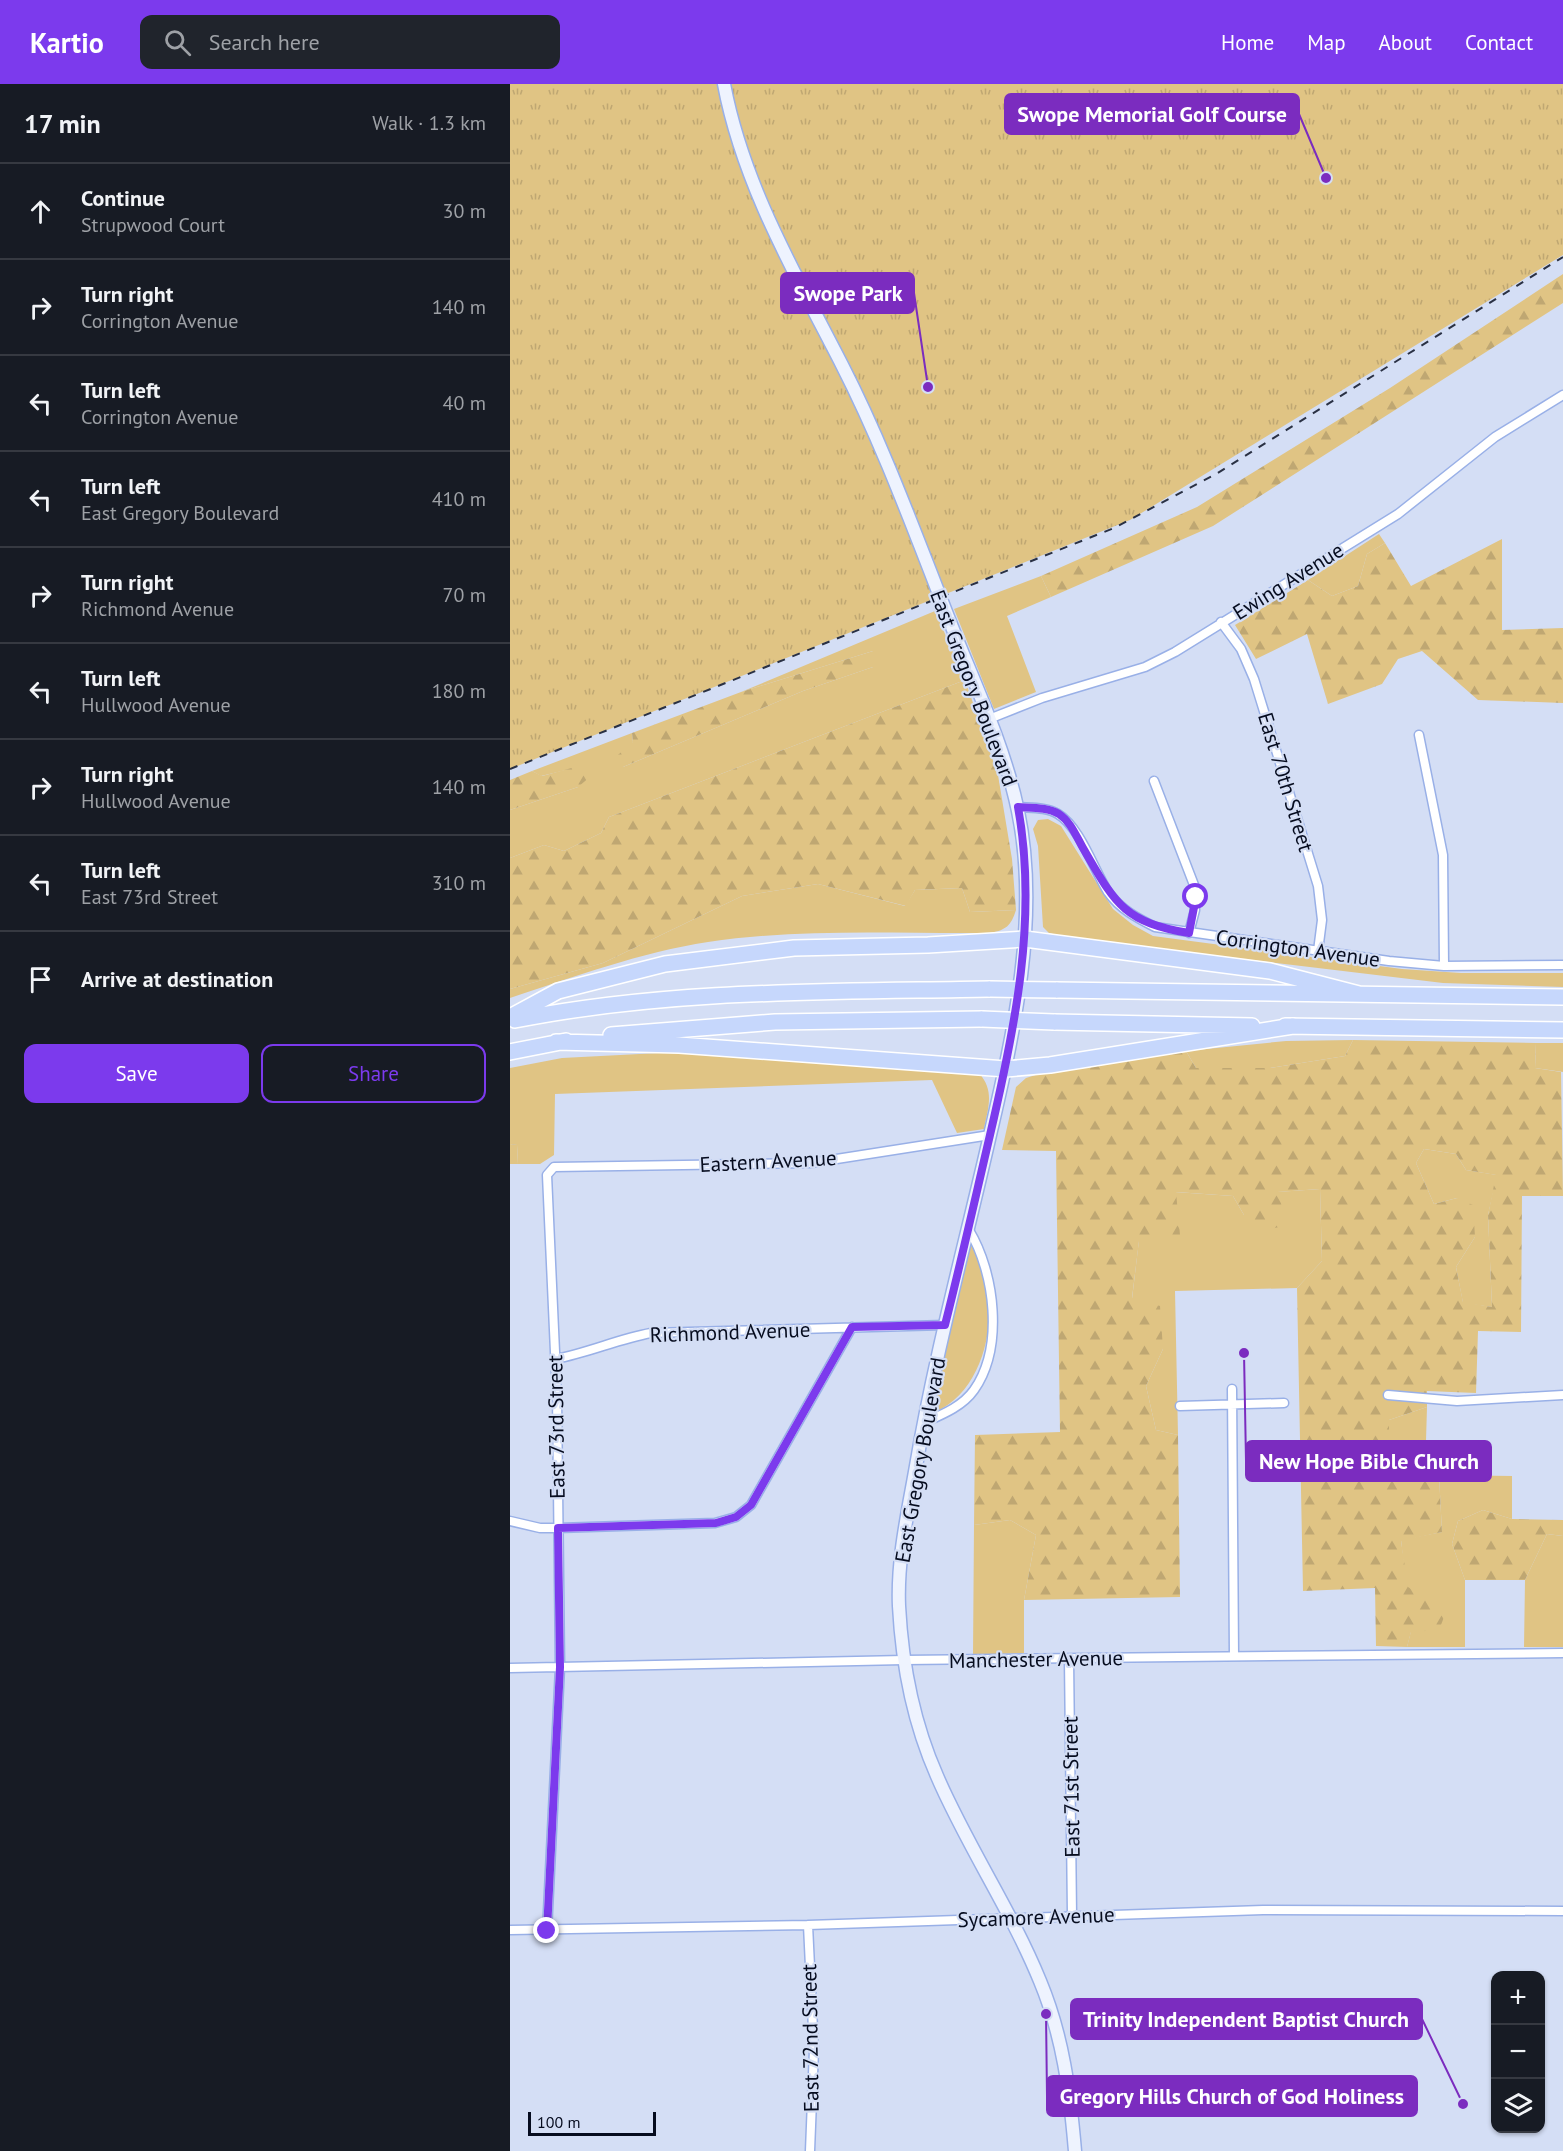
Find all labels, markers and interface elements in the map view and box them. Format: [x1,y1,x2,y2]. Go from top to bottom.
search box [140,15,560,69]
text: Kartio [30,24,104,61]
icon: search [161,26,194,59]
text: Search here [209,28,320,56]
text: Home [1221,29,1274,56]
text: Map [1307,29,1346,56]
text: About [1379,29,1432,56]
text: Contact [1465,29,1533,56]
callout: Swope Memorial Golf Course [1005,94,1299,134]
text: Swope Memorial Golf Course [1017,100,1287,128]
text: 17 min [24,107,101,140]
text: Walk · 1.3 km [372,110,486,136]
text: Continue [81,184,165,212]
icon: ahead [24,195,57,228]
text: 30 m [443,198,486,224]
text: Strupwood Court [81,212,225,238]
callout: Swope Park [781,273,914,313]
text: Swope Park [793,279,903,307]
text: Turn right [81,280,173,308]
icon: right [24,291,57,324]
text: 140 m [432,294,486,320]
text: Corrington Avenue [81,308,238,334]
text: Turn left [81,376,161,404]
icon: left [24,387,57,420]
text: 40 m [443,390,486,416]
text: Corrington Avenue [81,404,238,430]
text: Turn left [81,472,161,500]
icon: left [24,483,57,516]
text: 410 m [432,486,486,512]
text: East Gregory Boulevard [81,500,279,526]
street label: Ewing Avenue [1228,536,1348,626]
text: Turn right [81,568,173,596]
icon: right [24,579,57,612]
text: 70 m [443,582,486,608]
street label: East Gregory Boulevard [924,586,1024,790]
text: Richmond Avenue [81,596,234,622]
text: Turn left [81,664,161,692]
icon: left [24,675,57,708]
text: 180 m [432,678,486,704]
text: Hullwood Avenue [81,692,231,718]
street label: East 70th Street [1252,709,1320,855]
text: Turn right [81,760,173,788]
icon: right [24,771,57,804]
text: 140 m [432,774,486,800]
text: Hullwood Avenue [81,788,231,814]
text: Turn left [81,856,161,884]
icon: left [24,867,57,900]
text: 310 m [432,870,486,896]
route start [1182,883,1208,909]
text: East 73rd Street [81,884,218,910]
street label: Corrington Avenue [1214,923,1382,973]
icon: arrive [24,963,57,996]
text: Arrive at destination [81,965,273,993]
button: Save [24,1044,249,1103]
button: Share [261,1044,486,1103]
street label: Eastern Avenue [699,1144,837,1178]
street label: Richmond Avenue [649,1316,811,1348]
street label: East 73rd Street [541,1355,571,1499]
street label: East Gregory Boulevard [889,1355,951,1565]
callout: New Hope Bible Church [1246,1441,1491,1481]
text: New Hope Bible Church [1259,1447,1479,1475]
street label: Manchester Avenue [949,1644,1123,1674]
street label: East 71st Street [1056,1716,1086,1858]
street label: Sycamore Avenue [957,1901,1115,1933]
route end [533,1917,559,1943]
street label: East 72nd Street [795,1964,825,2112]
map controls [1491,1971,1545,2133]
button: + [1491,1971,1545,2025]
callout: Trinity Independent Baptist Church [1071,1999,1422,2039]
text: Trinity Independent Baptist Church [1083,2005,1409,2033]
button: − [1491,2025,1545,2079]
callout: Gregory Hills Church of God Holiness [1047,2076,1417,2116]
button: layers [1491,2079,1545,2133]
text: Gregory Hills Church of God Holiness [1060,2082,1404,2110]
scale bar [528,2109,656,2136]
text: 100 m [537,2112,580,2132]

